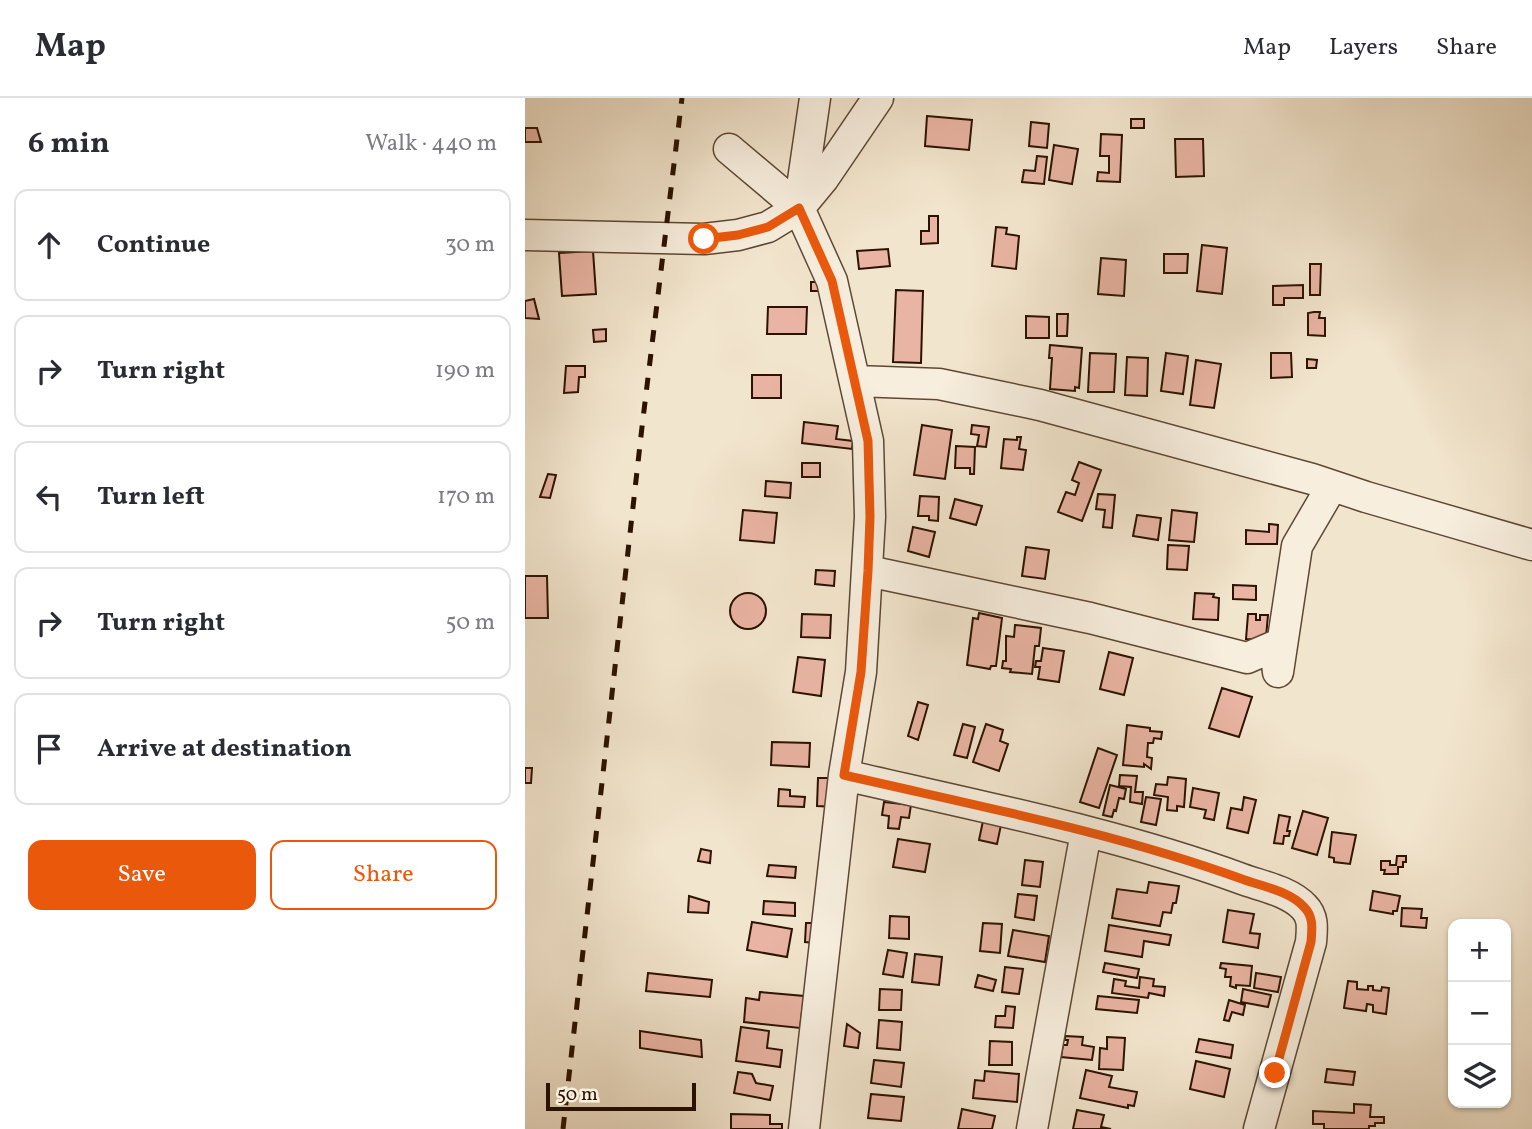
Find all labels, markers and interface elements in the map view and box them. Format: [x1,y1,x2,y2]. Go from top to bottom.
text: Map [35,25,106,71]
text: Map [1243,31,1291,65]
text: Layers [1329,31,1398,65]
text: Share [1436,31,1497,65]
text: 6 min [28,123,110,165]
text: Walk · 440 m [365,128,497,160]
route start [688,223,719,254]
icon: ahead [30,226,68,264]
text: Continue [97,227,210,263]
text: 30 m [445,229,495,261]
icon: right [30,352,68,390]
text: Turn right [97,353,225,389]
text: 190 m [435,355,495,387]
icon: left [30,478,68,516]
text: Turn left [97,479,205,515]
text: 170 m [437,481,495,513]
icon: right [30,604,68,642]
text: Turn right [97,605,225,641]
text: 50 m [446,607,495,639]
icon: arrive [30,730,68,768]
text: Arrive at destination [97,731,352,767]
button: Save [28,840,256,910]
button: Share [270,840,497,910]
map controls [1448,919,1511,1108]
button: + [1448,919,1511,982]
button: − [1448,982,1511,1045]
button: layers [1448,1045,1511,1108]
route end [1259,1057,1290,1088]
scale bar [546,1080,697,1112]
text: 50 m [557,1082,598,1108]

